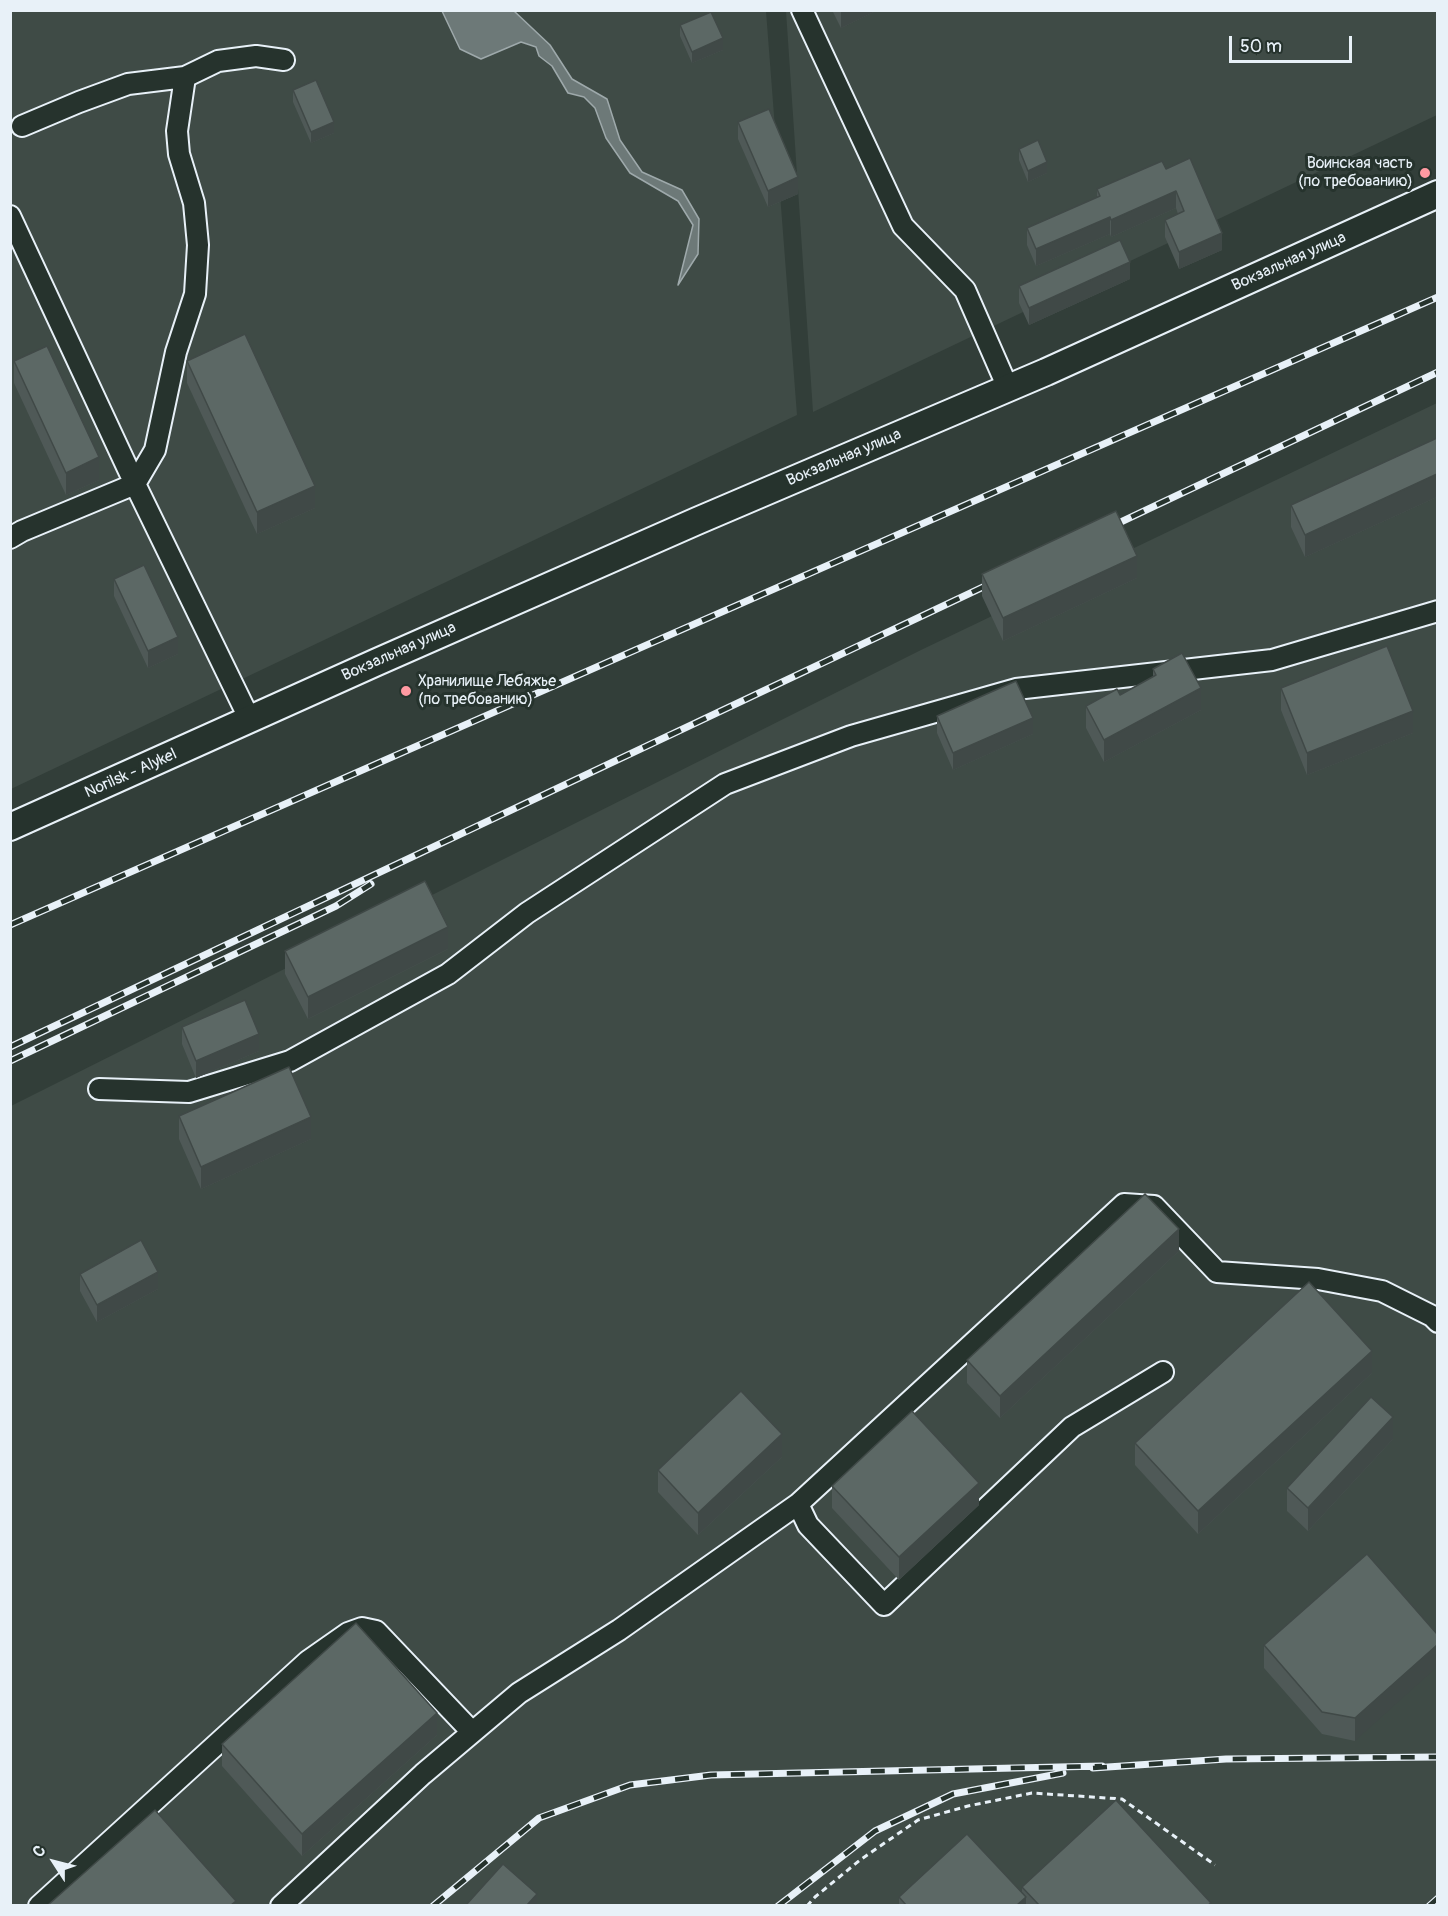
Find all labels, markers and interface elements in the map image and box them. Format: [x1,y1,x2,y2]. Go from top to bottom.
scale bar [1232,24,1355,62]
text: 50 m [1240,35,1282,58]
place label: Воинская часть (по требованию) [1298,154,1413,192]
marker: Воинская часть (по требованию) [1418,166,1432,180]
street label: Вокзальная улица [1229,228,1349,296]
street label: Вокзальная улица [784,425,904,491]
street label: Вокзальная улица [339,618,459,686]
place label: Хранилище Лебяжье (по требованию) [418,672,556,710]
marker: Хранилище Лебяжье (по требованию) [399,684,413,698]
street label: Norilsk - Alykel [82,745,180,803]
north arrow [24,1832,84,1892]
text: С [28,1842,50,1861]

